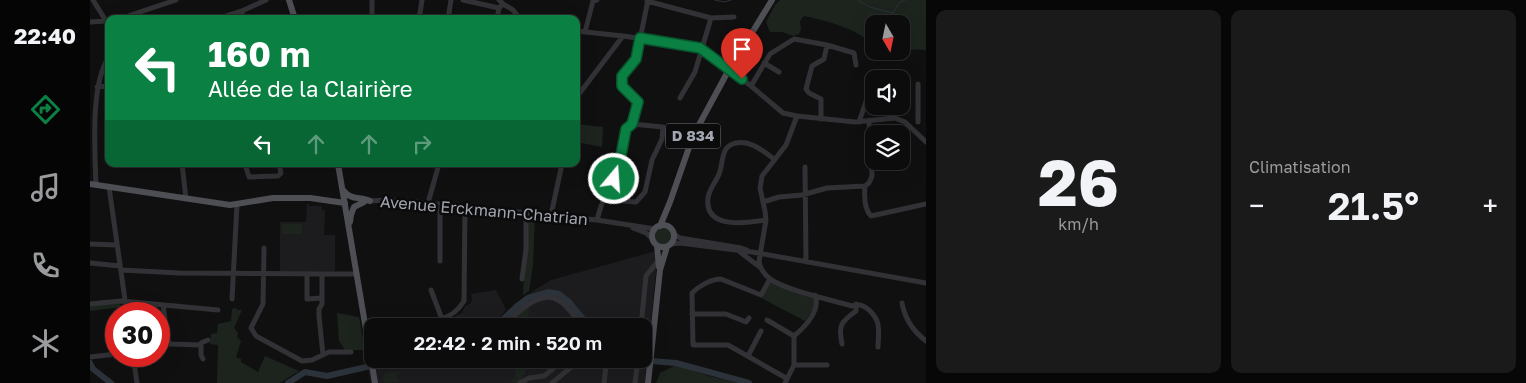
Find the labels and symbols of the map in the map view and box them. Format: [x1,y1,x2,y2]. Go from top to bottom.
north arrow [865,15,910,60]
pin [721,28,763,79]
road number: D 834 [666,124,720,148]
position arrow [587,152,639,204]
street label: Avenue Erckmann-Chatrian [379,191,589,229]
speed limit sign: 30 [105,302,170,367]

